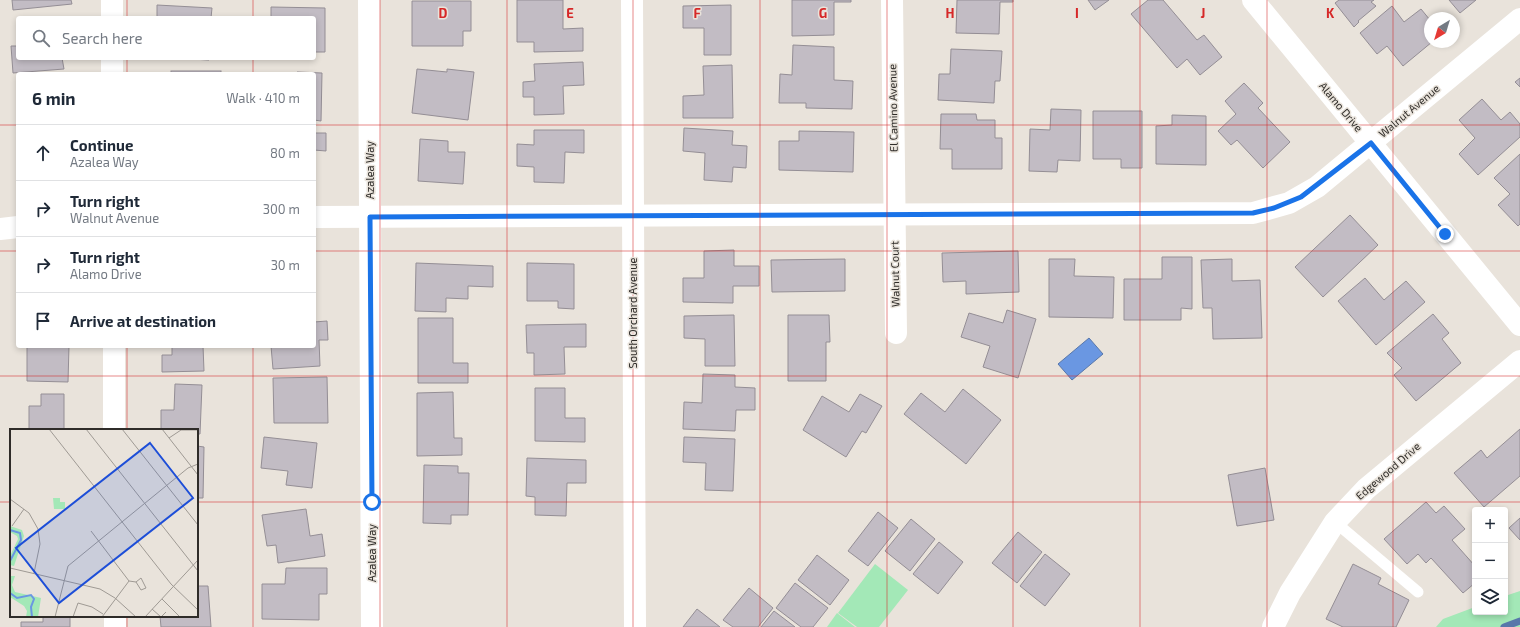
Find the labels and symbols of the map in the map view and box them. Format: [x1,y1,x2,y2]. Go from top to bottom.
text: D [439,5,448,21]
text: E [566,5,574,21]
text: F [693,5,701,21]
text: G [819,5,827,21]
text: H [946,5,955,21]
text: I [1075,5,1079,21]
text: J [1201,5,1205,21]
text: K [1326,5,1335,21]
north arrow [1424,12,1460,48]
street label: El Camino Avenue [885,64,900,152]
street label: Alamo Drive [1317,79,1366,134]
street label: Walnut Avenue [1376,81,1442,140]
street label: Azalea Way [363,141,376,199]
route end [1436,225,1454,243]
street label: Walnut Court [887,241,902,307]
street label: South Orchard Avenue [626,258,639,368]
inset map [10,429,198,617]
street label: Edgewood Drive [1353,439,1423,502]
route start [363,493,381,511]
street label: Azalea Way [365,524,378,582]

